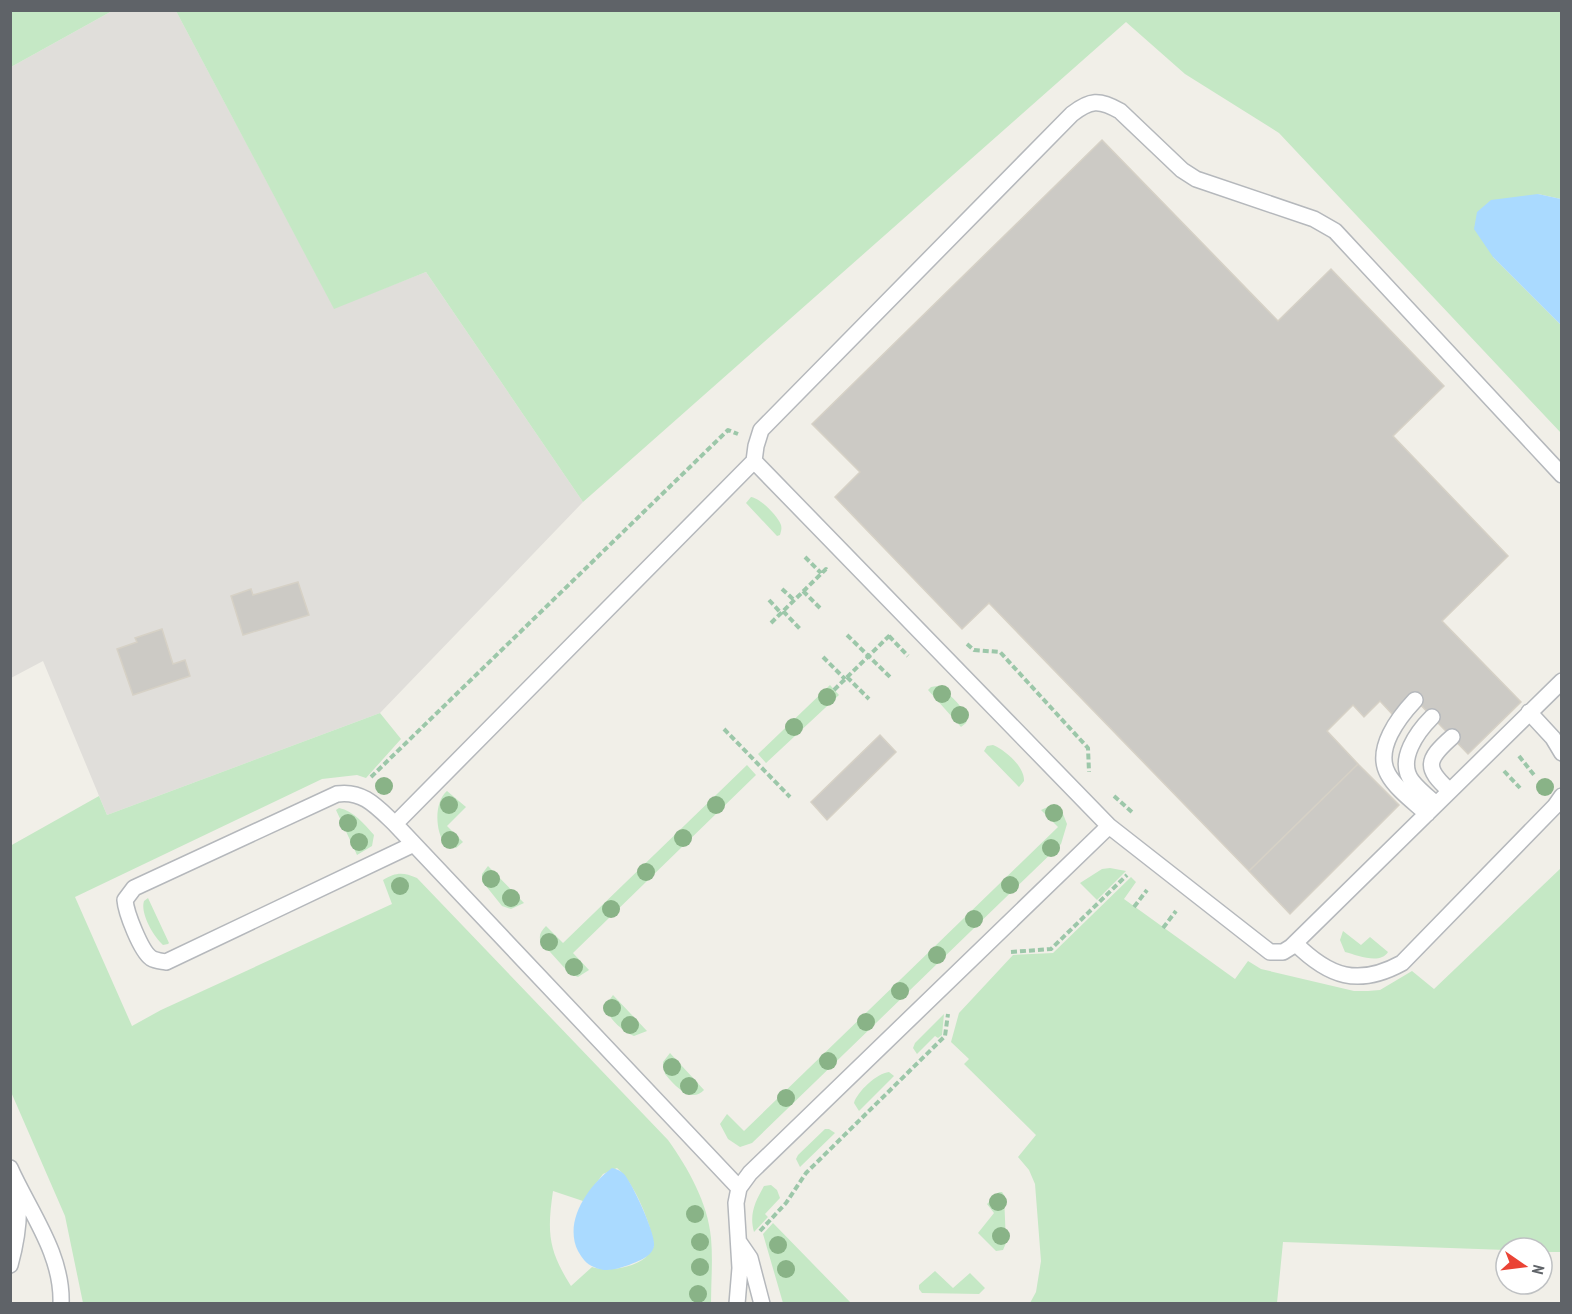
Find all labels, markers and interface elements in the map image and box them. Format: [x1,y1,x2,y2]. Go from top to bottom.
north arrow [1494,1236,1554,1296]
text: N [1528,1263,1549,1276]

